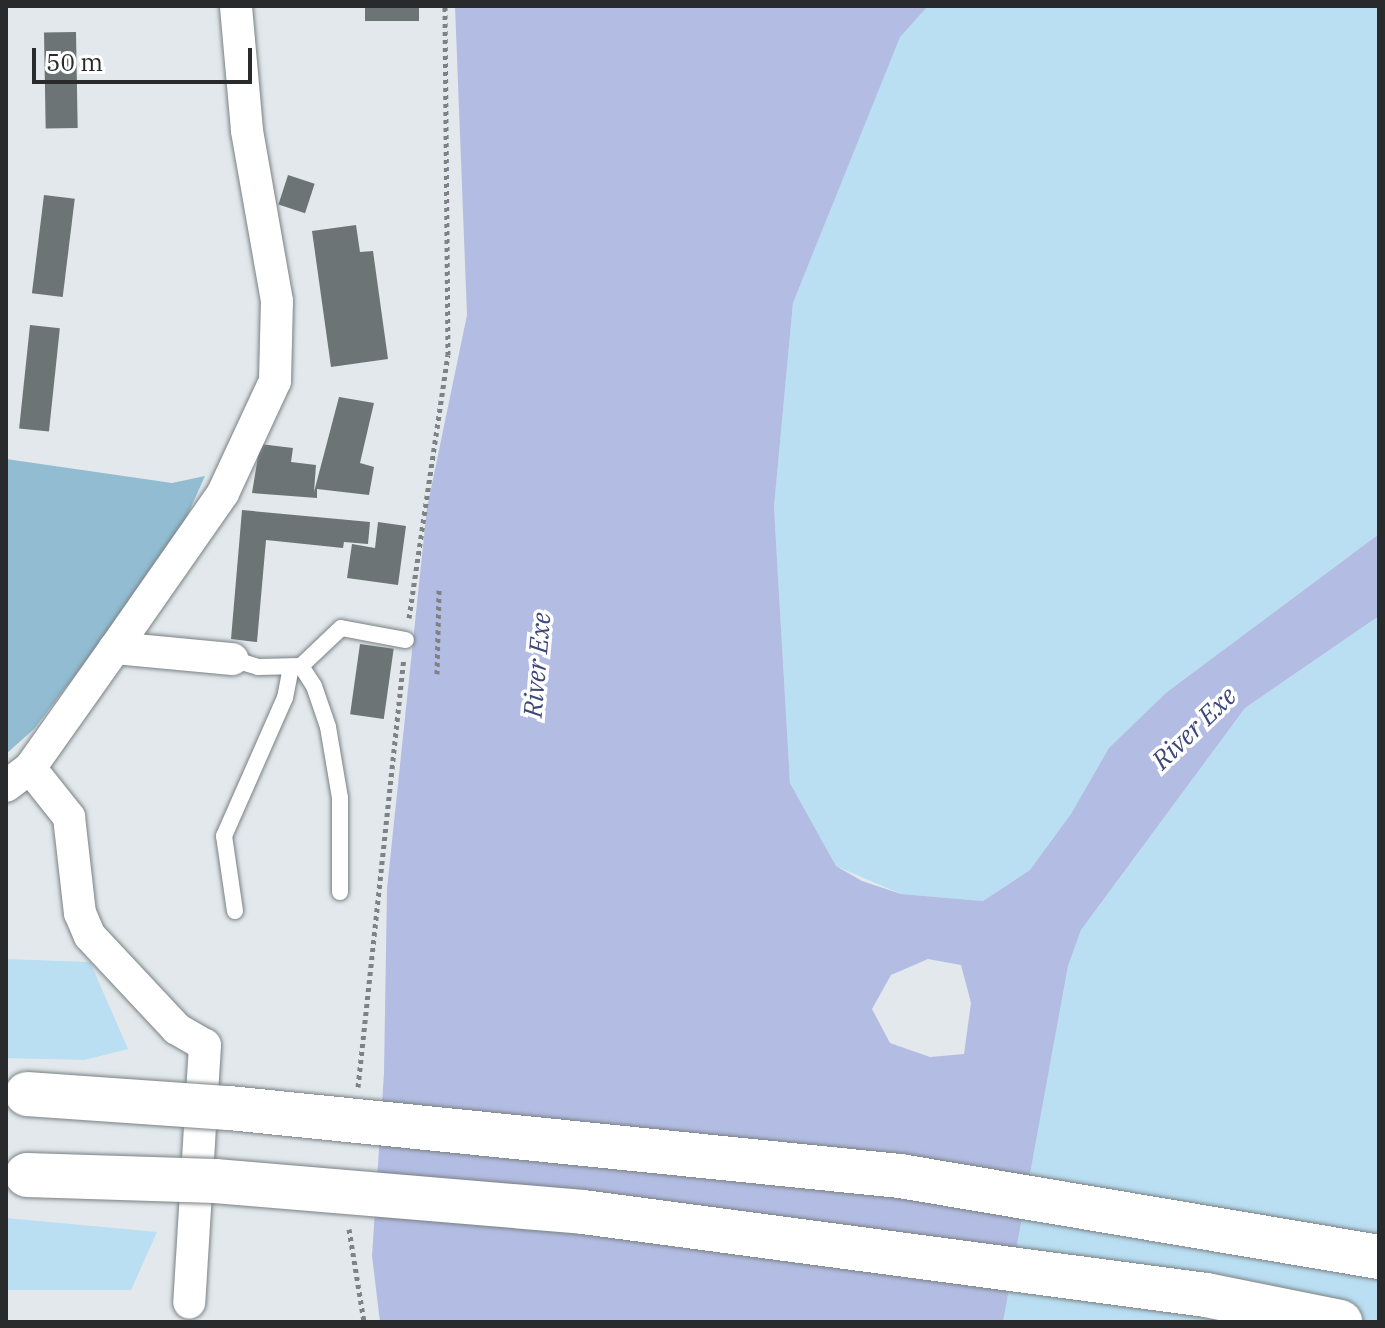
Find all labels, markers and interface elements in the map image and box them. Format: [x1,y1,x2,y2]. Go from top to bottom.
scale bar [36,32,256,82]
text: 50 m [46,46,103,78]
water label: River Exe [517,611,557,719]
water label: River Exe [1145,680,1243,776]

